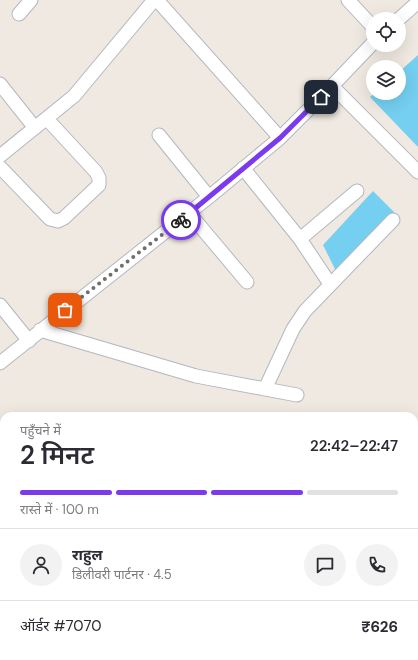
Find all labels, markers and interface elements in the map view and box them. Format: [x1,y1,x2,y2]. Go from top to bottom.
map controls [366,12,406,100]
button: locate [366,12,406,52]
button: layers [366,60,406,100]
pin [304,80,338,114]
icon: home [310,86,332,108]
courier [161,200,201,240]
icon: bike [170,209,192,231]
pin [48,293,82,327]
icon: bag [54,299,76,321]
text: पहुँचने में [20,422,61,439]
text: 22:42–22:47 [310,436,398,456]
text: 2 मिनट [20,438,94,472]
text: रास्ते में · 100 m [20,501,99,518]
button: person [20,544,62,586]
button: chat [304,544,346,586]
button: phone [356,544,398,586]
text: राहुल [72,545,103,565]
text: डिलीवरी पार्टनर · 4.5 [72,566,172,583]
text: ऑर्डर #7070 [20,616,101,636]
text: ₹626 [361,617,398,637]

